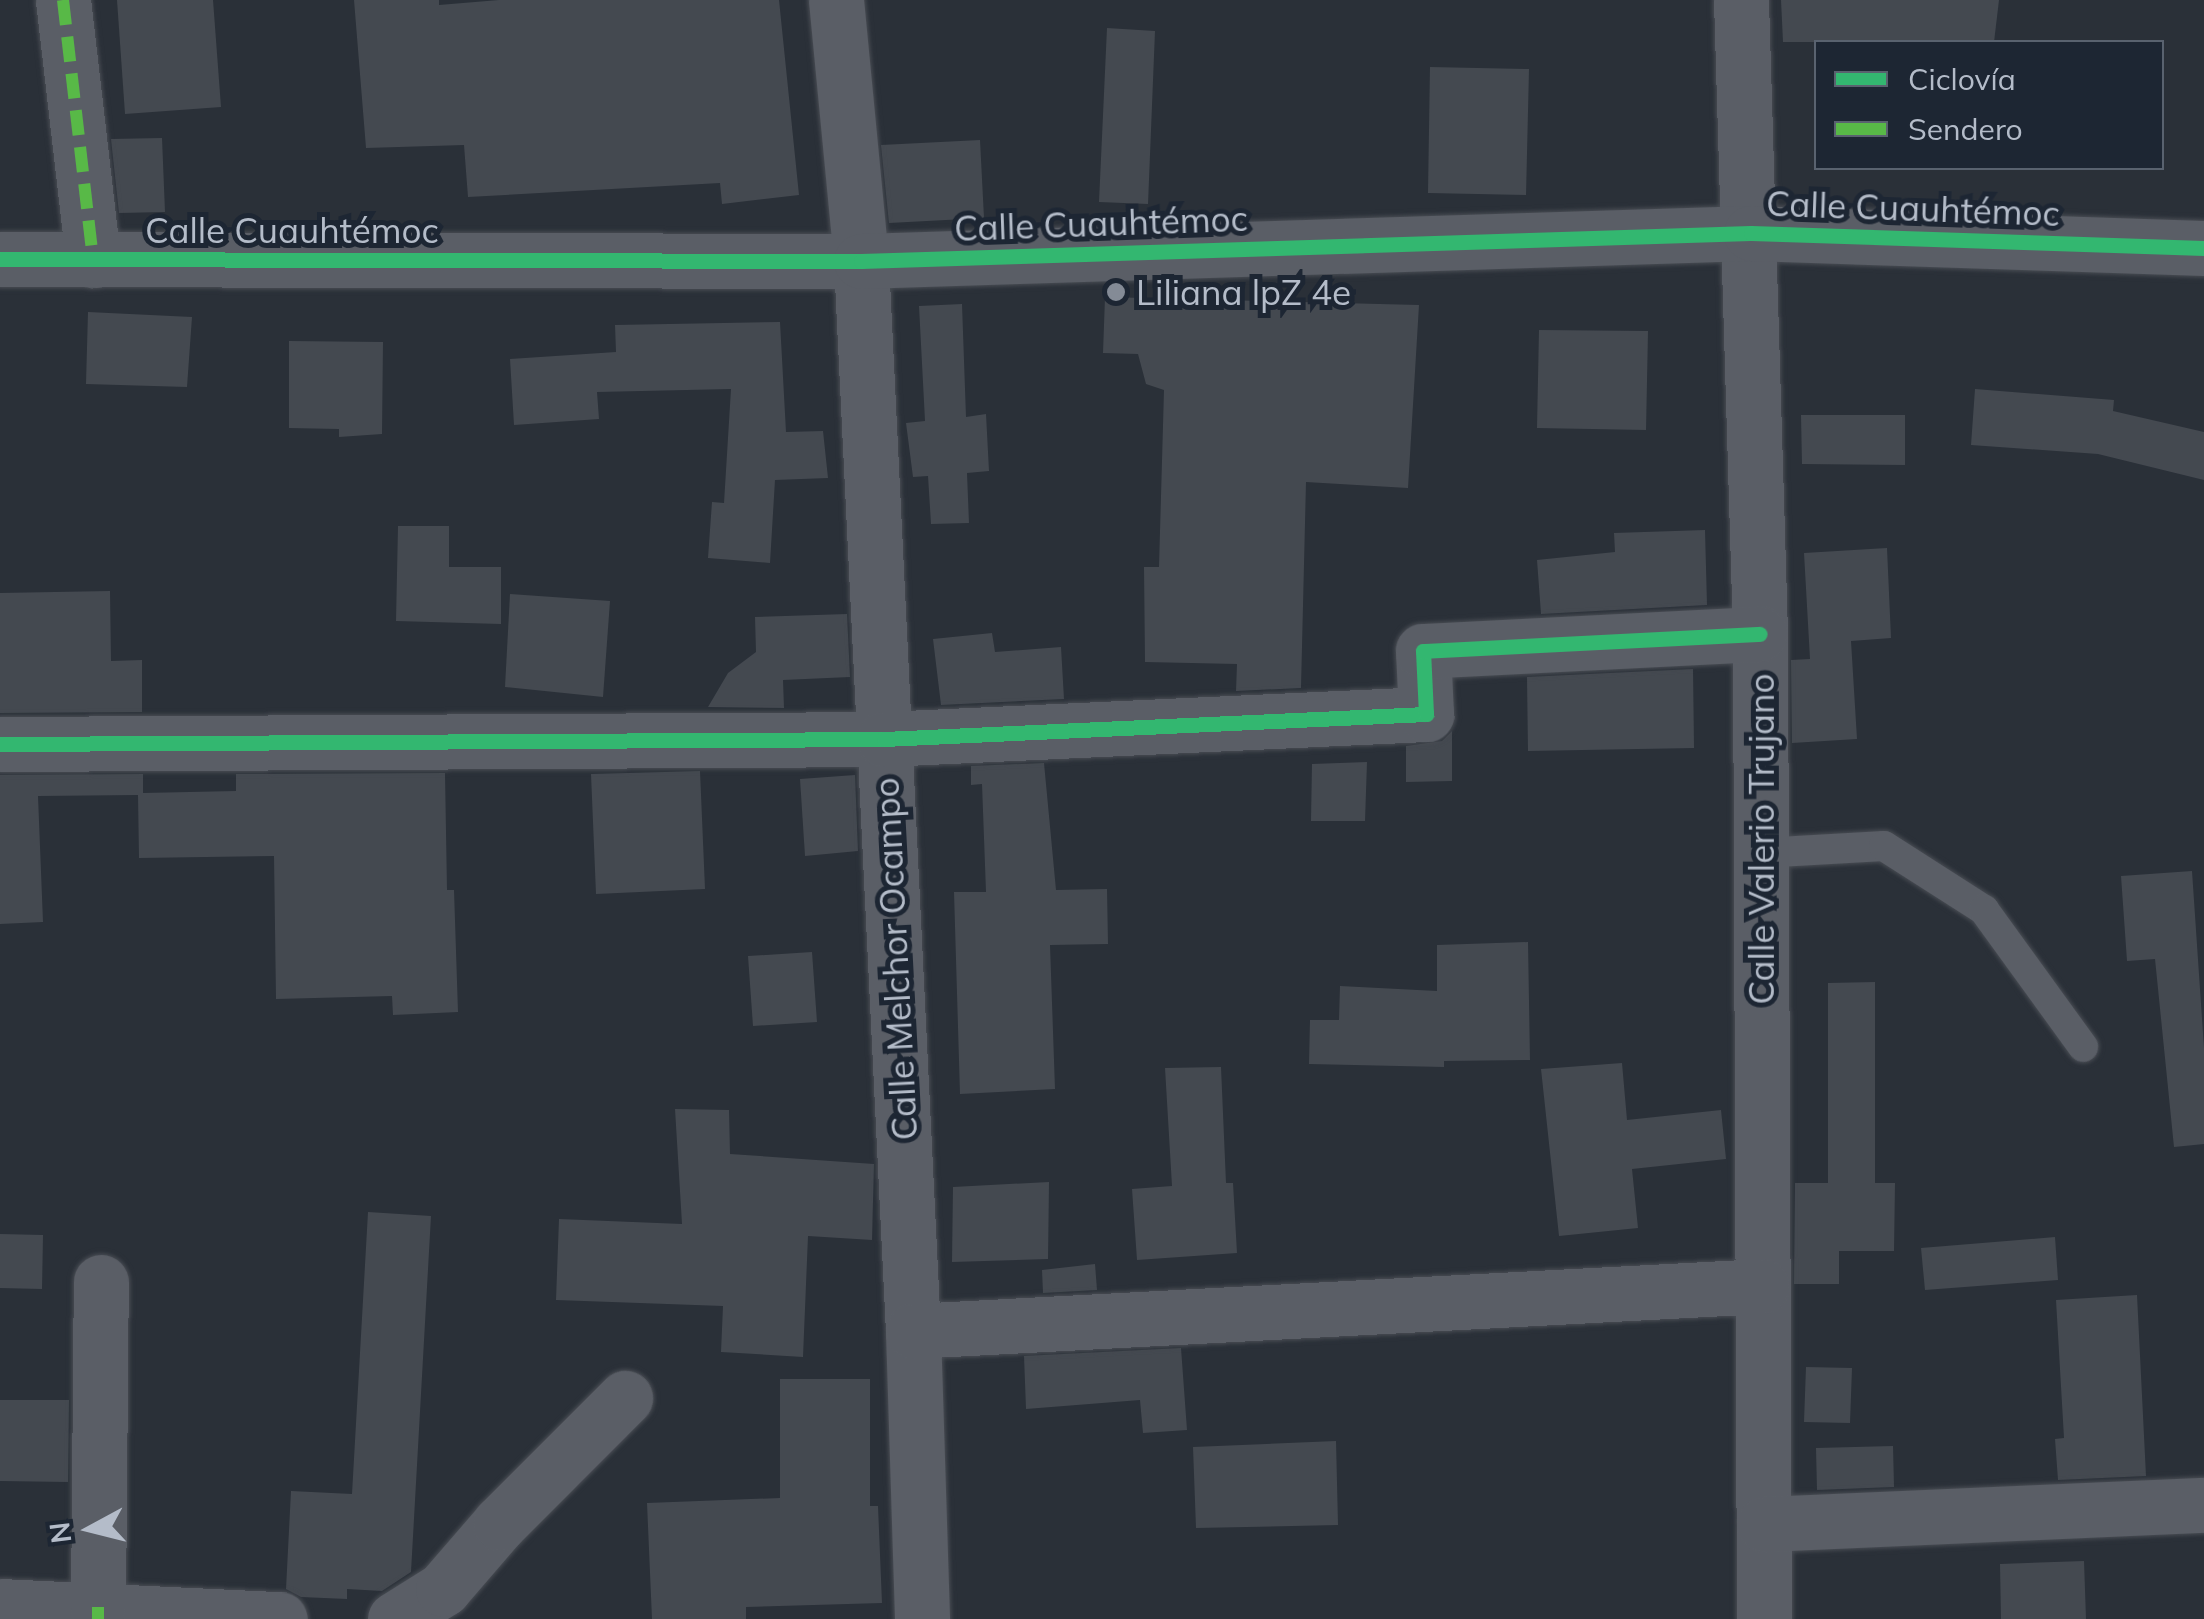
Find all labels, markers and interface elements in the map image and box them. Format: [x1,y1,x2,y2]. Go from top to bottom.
legend [1814,40,2164,170]
text: Ciclovía [1908,60,2016,98]
text: Sendero [1908,110,2023,148]
street label: Calle Cuauhtémoc [1765,182,2061,234]
street label: Calle Cuauhtémoc [953,197,1249,249]
street label: Calle Cuauhtémoc [145,209,439,251]
place label: Liliana lpZ 4e [1136,271,1351,313]
marker: Liliana lpZ 4e [1105,281,1127,303]
street label: Calle Valerio Trujano [1740,673,1782,1005]
street label: Calle Melchor Ocampo [865,777,925,1141]
north arrow [40,1479,140,1579]
text: N [41,1520,78,1545]

